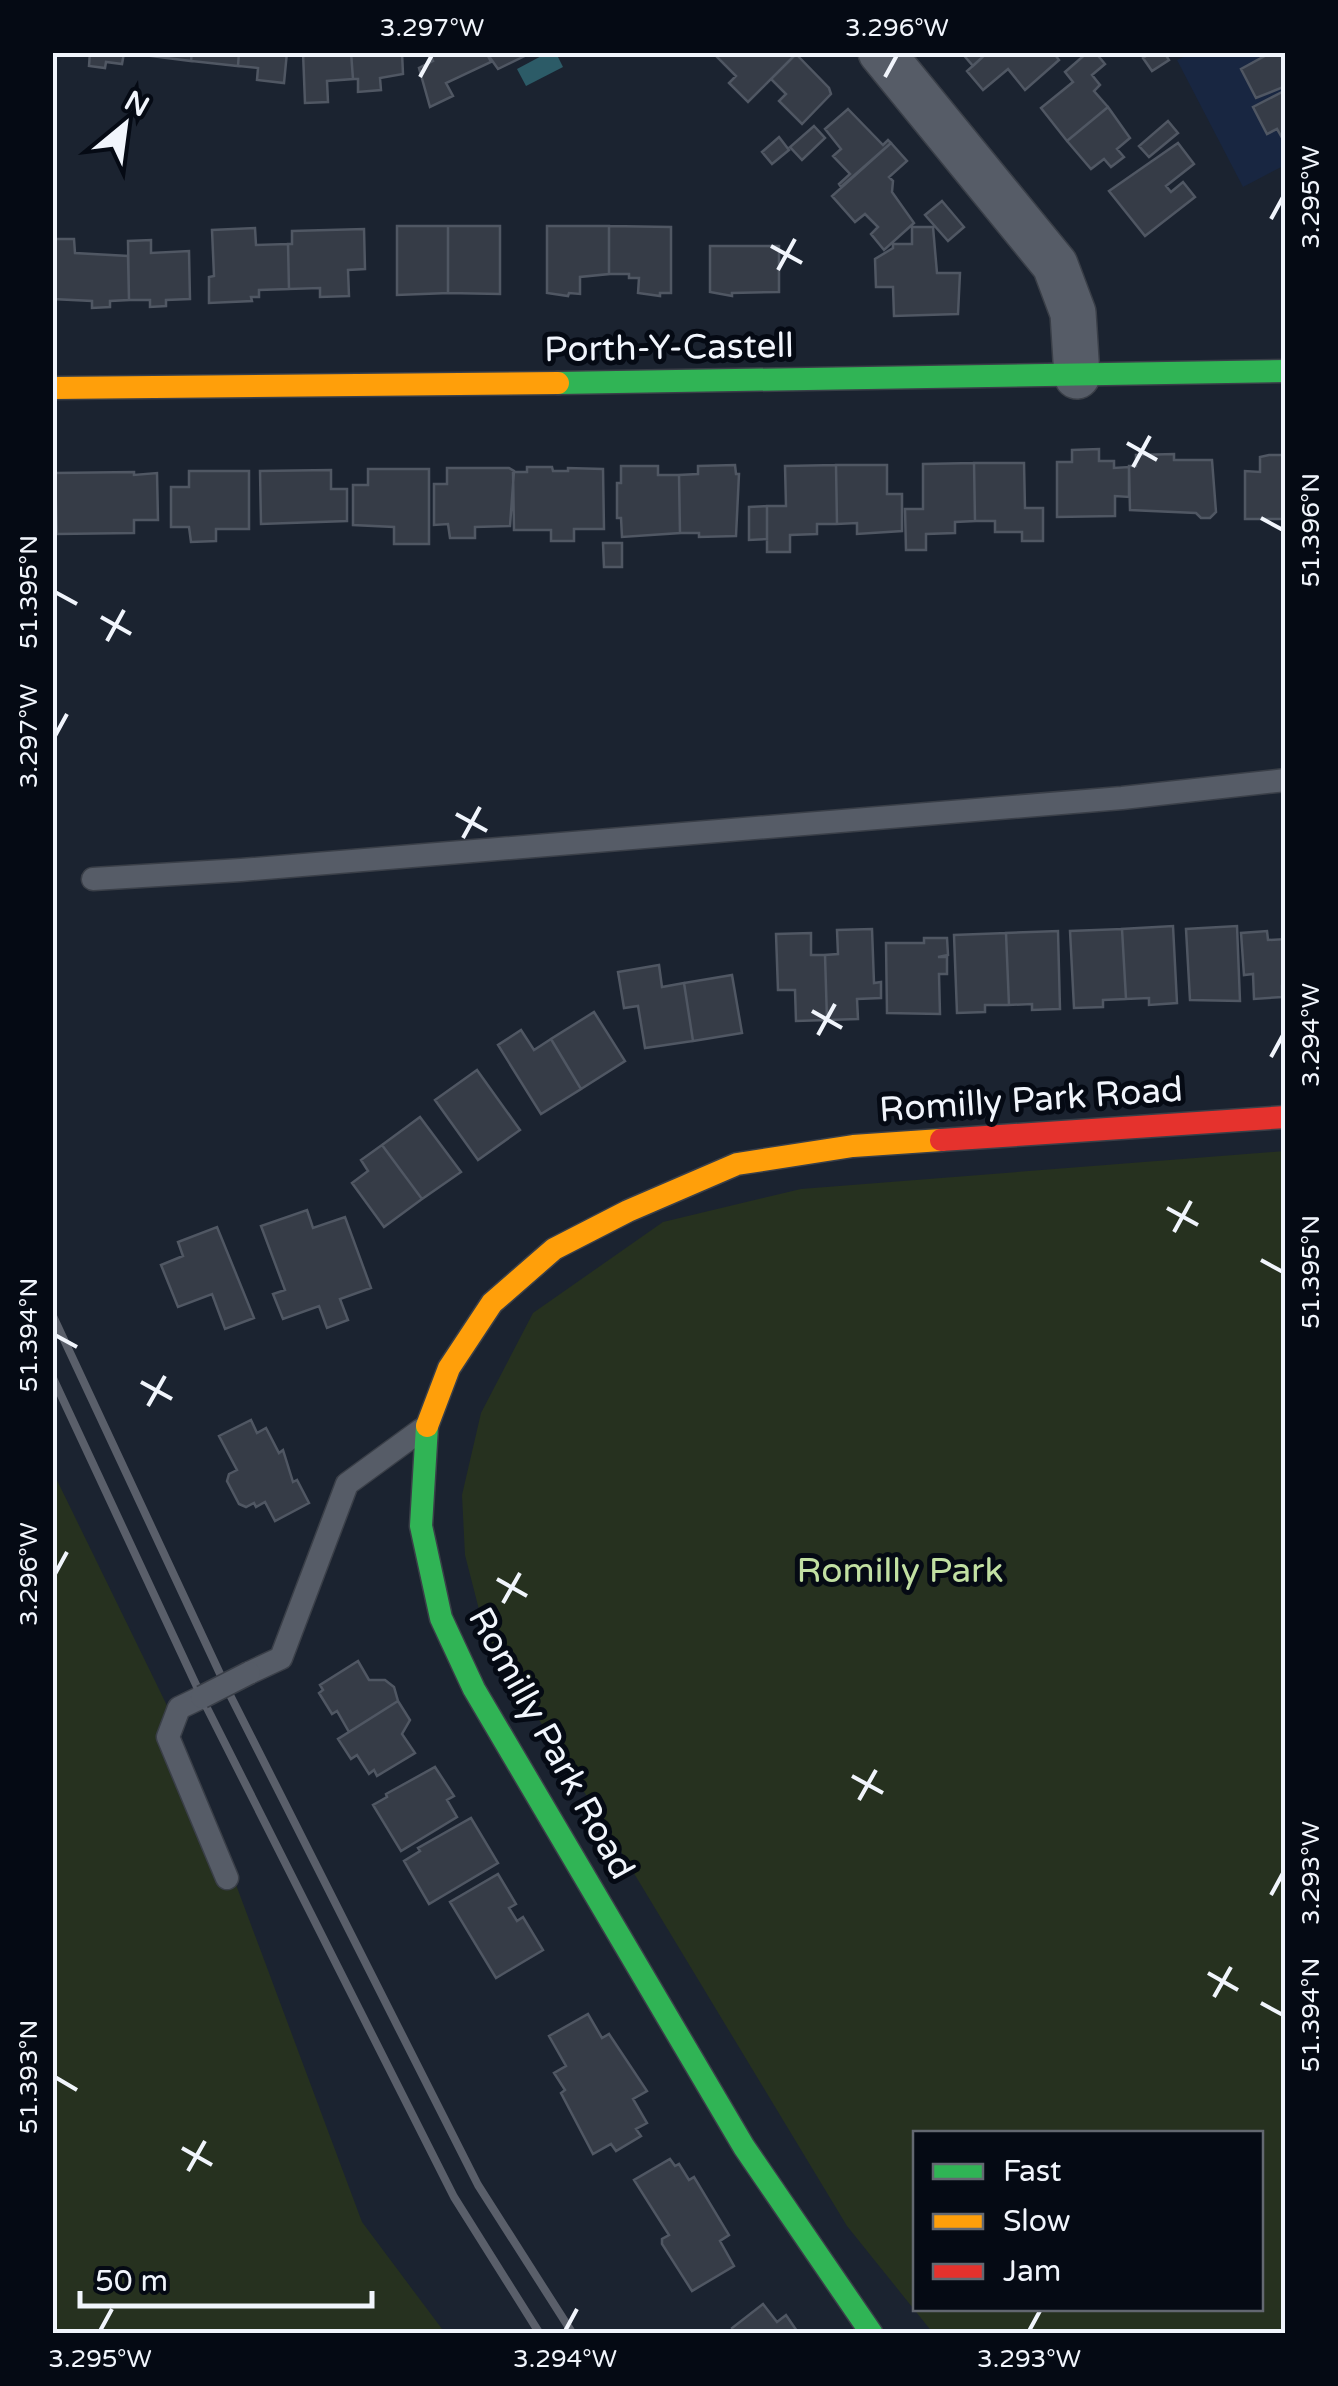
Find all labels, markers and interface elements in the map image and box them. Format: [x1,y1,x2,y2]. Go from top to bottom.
text: 3.297°W [380,13,484,43]
text: 3.296°W [845,13,949,43]
north arrow [75,75,175,175]
text: N [119,84,155,124]
text: 3.295°W [1296,145,1326,249]
street label: Porth-Y-Castell [544,325,794,371]
text: 51.396°N [1296,473,1326,587]
text: 51.395°N [14,535,44,649]
text: 3.297°W [14,684,44,788]
text: 3.294°W [1296,983,1326,1087]
street label: Romilly Park Road [878,1068,1184,1132]
text: 51.395°N [1296,1215,1326,1329]
text: 51.394°N [14,1278,44,1392]
text: 3.296°W [14,1522,44,1626]
park label: Romilly Park [796,1550,1004,1592]
street label: Romilly Park Road [459,1600,643,1887]
text: 3.293°W [1296,1821,1326,1925]
text: 51.394°N [1296,1958,1326,2072]
text: 51.393°N [14,2020,44,2134]
legend [913,2131,1263,2311]
text: Fast [1003,2153,1062,2190]
text: Slow [1003,2203,1071,2240]
scale bar [80,2246,372,2308]
text: Jam [1003,2253,1061,2290]
text: 50 m [95,2263,168,2300]
text: 3.295°W [48,2344,152,2374]
text: 3.294°W [513,2344,617,2374]
text: 3.293°W [977,2344,1081,2374]

